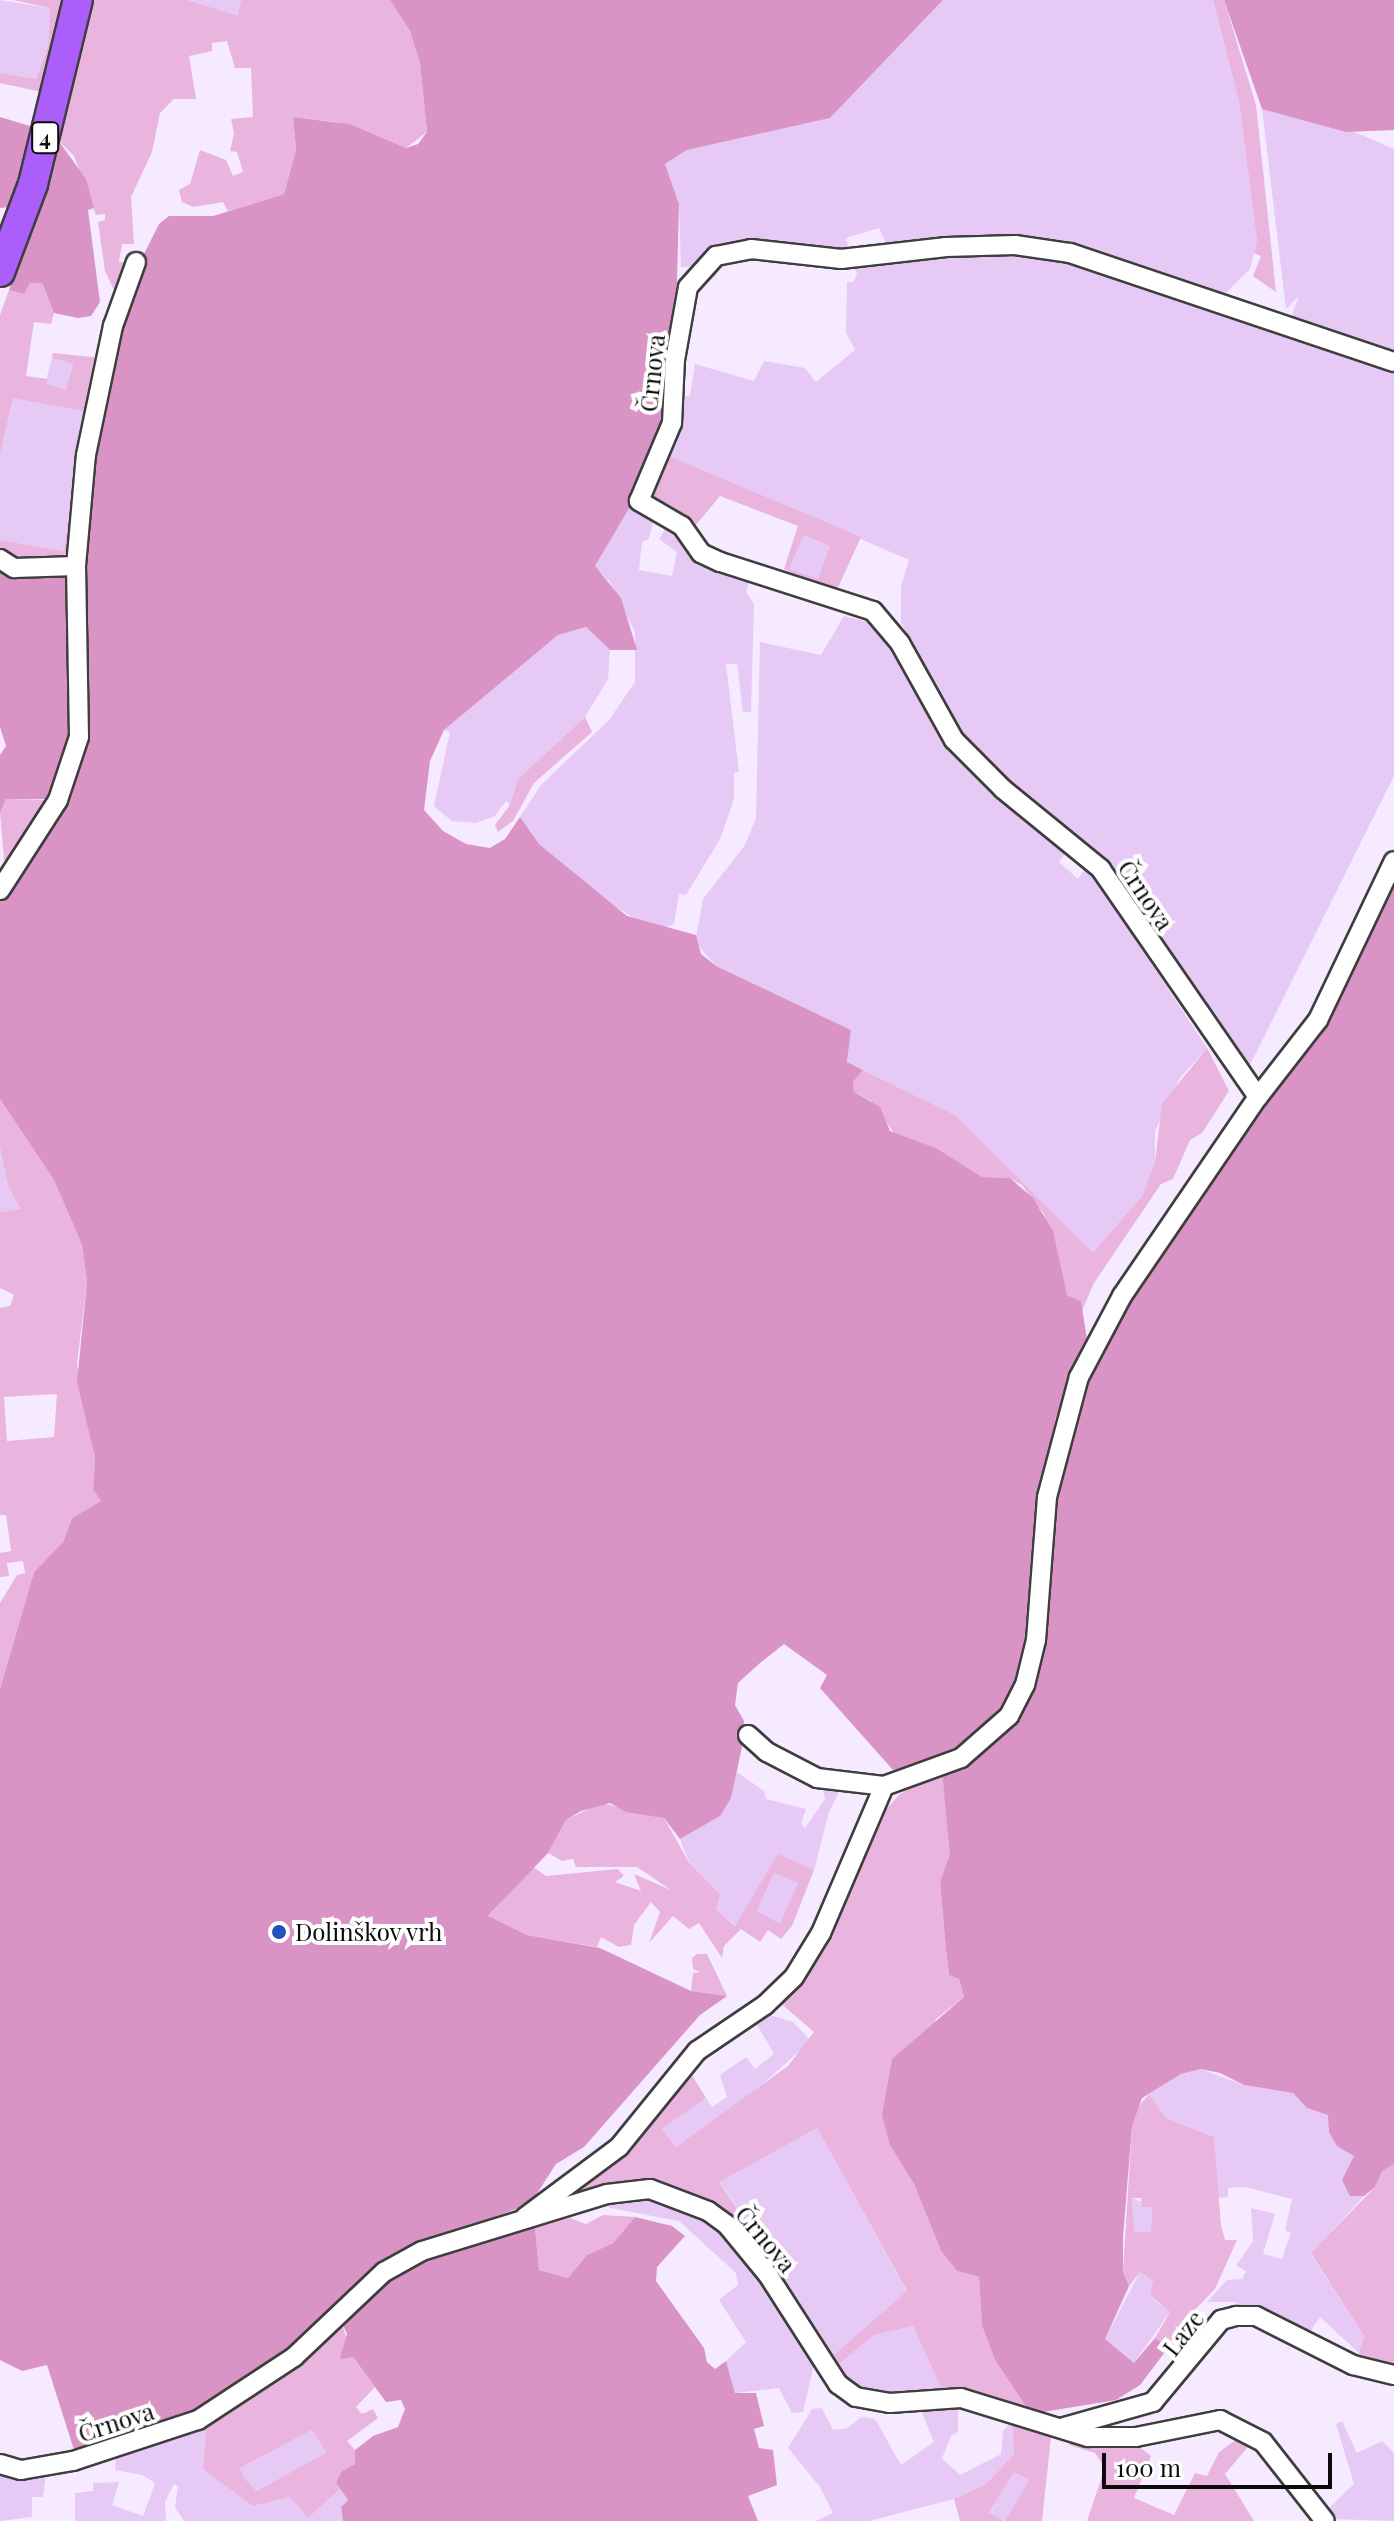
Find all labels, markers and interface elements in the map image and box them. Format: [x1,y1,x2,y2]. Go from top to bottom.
road number: 4 [31,120,59,156]
street label: Črnova [634,333,670,413]
street label: Črnova [1112,855,1180,935]
place label: Dolinškov vrh [295,1918,443,1946]
marker: Dolinškov vrh [270,1923,288,1941]
street label: Črnova [730,2200,802,2278]
street label: Laze [1156,2305,1210,2361]
street label: Črnova [74,2396,158,2448]
scale bar [1106,2437,1336,2487]
text: 100 m [1116,2451,1181,2483]

